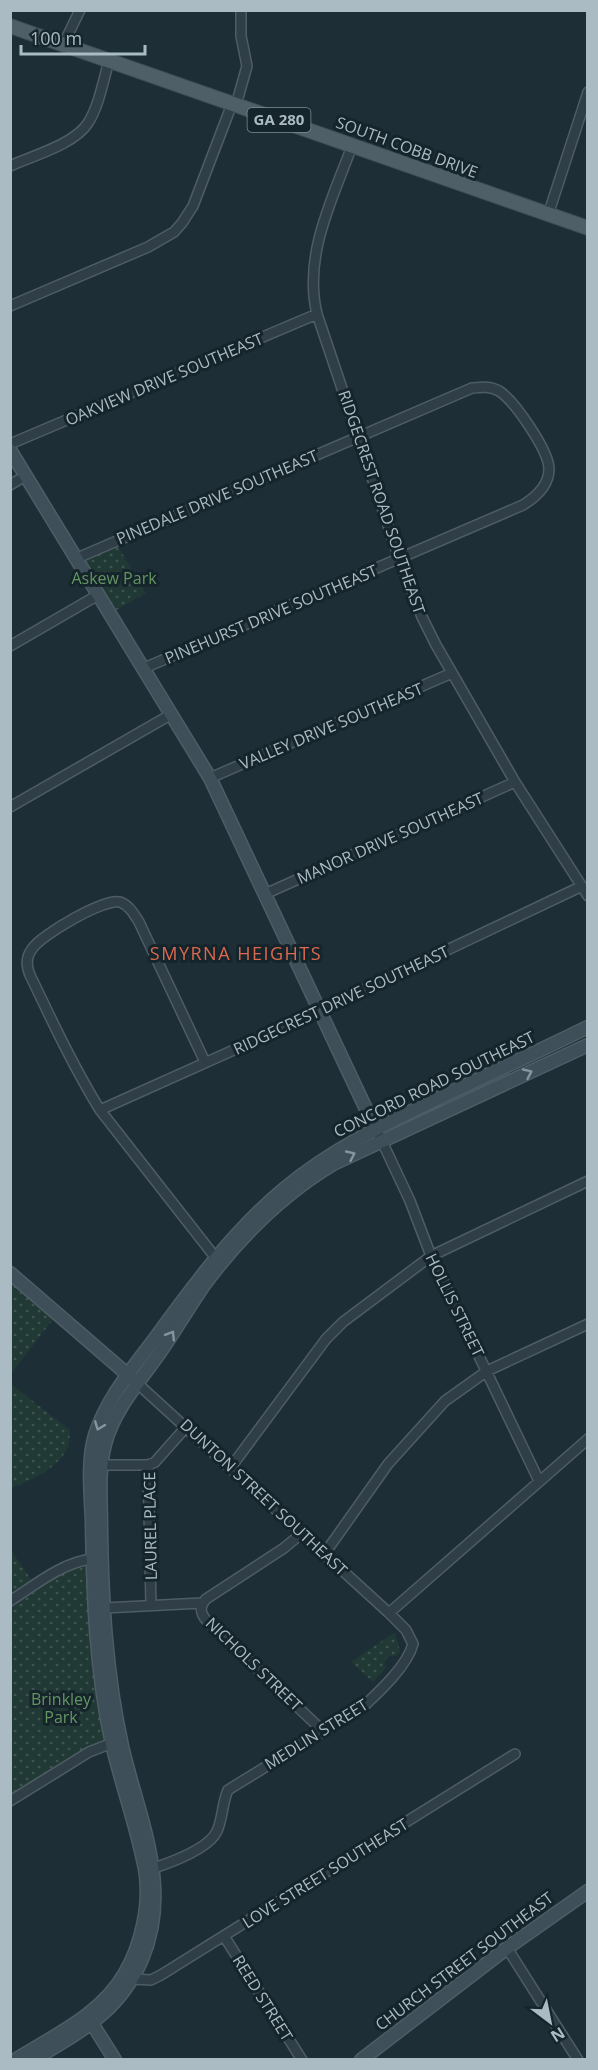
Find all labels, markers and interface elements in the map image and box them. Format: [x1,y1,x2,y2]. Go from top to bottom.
scale bar [21,18,146,56]
text: 100 m [30,26,82,50]
road number: GA 280 [248,108,310,132]
street label: SOUTH COBB DRIVE [333,111,481,183]
street label: OAKVIEW DRIVE SOUTHEAST [62,327,266,431]
street label: RIDGECREST ROAD SOUTHEAST [333,387,431,617]
street label: PINEDALE DRIVE SOUTHEAST [113,444,321,549]
street label: PINEHURST DRIVE SOUTHEAST [161,559,381,669]
park label: Askew Park [71,567,157,589]
street label: VALLEY DRIVE SOUTHEAST [236,677,426,775]
street label: MANOR DRIVE SOUTHEAST [293,787,487,889]
street label: RIDGECREST DRIVE SOUTHEAST [230,940,453,1060]
district label: SMYRNA HEIGHTS [150,941,322,965]
street label: CONCORD ROAD SOUTHEAST [330,1026,538,1142]
one-way arrow [521,1069,532,1081]
one-way arrow [345,1151,356,1163]
street label: HOLLIS STREET [420,1250,490,1360]
one-way arrow [164,1331,175,1342]
street label: DUNTON STREET SOUTHEAST [176,1414,352,1581]
one-way arrow [94,1420,106,1431]
street label: LAUREL PLACE [138,1472,162,1580]
street label: NICHOLS STREET [201,1612,307,1716]
park label: Brinkley Park [31,1688,92,1728]
street label: MEDLIN STREET [260,1693,372,1775]
street label: LOVE STREET SOUTHEAST [238,1813,412,1933]
street label: CHURCH STREET SOUTHEAST [370,1887,558,2035]
street label: REED STREET [228,1951,298,2045]
north arrow [520,1992,580,2052]
text: N [547,2022,569,2047]

